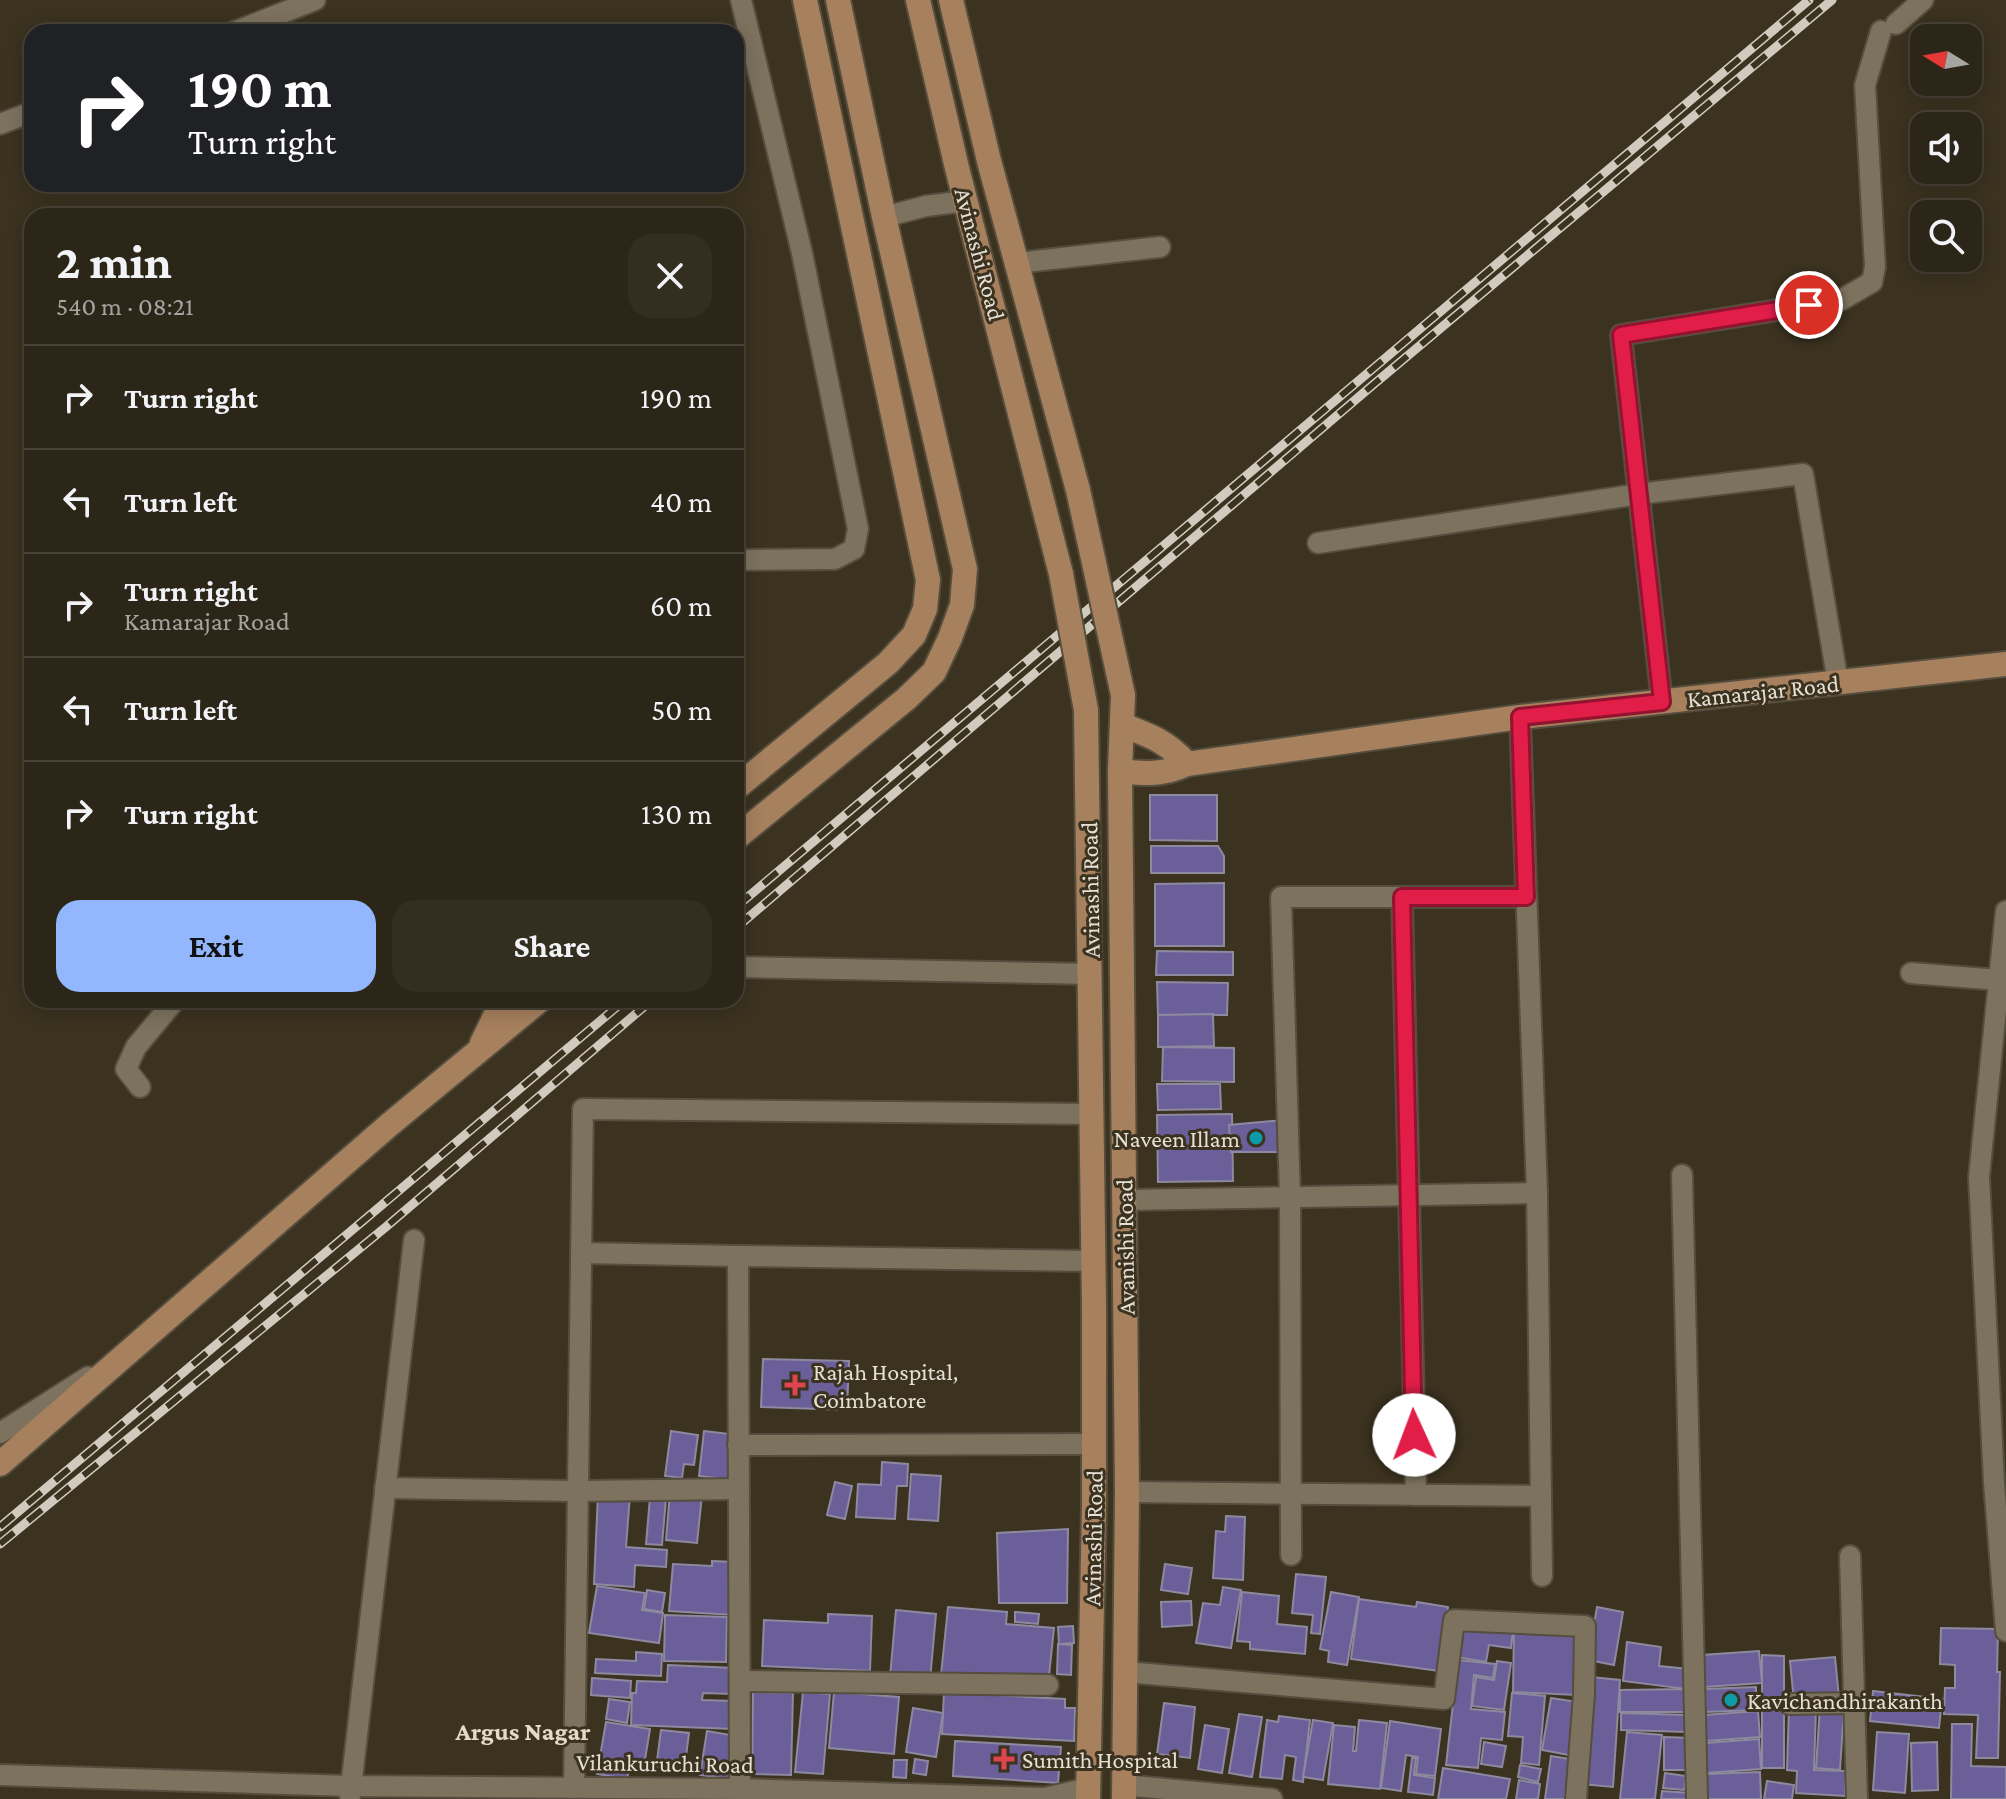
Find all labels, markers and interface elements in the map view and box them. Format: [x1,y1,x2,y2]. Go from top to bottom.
north arrow [1910,24,1982,96]
map controls [1910,24,1982,272]
icon: right [56,56,160,160]
text: 190 m [188,57,332,119]
button: sound [1910,112,1982,184]
text: Turn right [188,122,336,162]
street label: Avinashi Road [949,185,1011,324]
button: search [1910,200,1982,272]
button: close [628,234,712,318]
text: 2 min [56,235,172,288]
pin [1775,271,1843,339]
icon: arrive [1787,283,1831,327]
text: 540 m · 08:21 [56,292,194,321]
icon: right [56,375,100,419]
text: Turn right [124,381,258,414]
text: 190 m [640,381,712,414]
icon: left [56,479,100,523]
text: Turn left [124,485,237,518]
text: 40 m [650,485,712,518]
text: Turn right [124,574,258,607]
icon: right [56,583,100,627]
text: 60 m [650,589,712,622]
text: Kamarajar Road [124,607,290,636]
street label: Kamarajar Road [1686,670,1841,712]
icon: left [56,687,100,731]
text: Turn left [124,693,237,726]
text: 50 m [651,693,712,726]
icon: right [56,791,100,835]
text: Turn right [124,797,258,830]
text: 130 m [641,797,712,830]
street label: Avinashi Road [1075,821,1105,958]
button: Exit [56,900,376,992]
button: Share [392,900,712,992]
place label: Naveen Illam [1114,1125,1240,1152]
marker: Naveen Illam [1247,1129,1265,1147]
street label: Avanishi Road [1110,1178,1140,1315]
place label: Rajah Hospital, Coimbatore [813,1358,958,1413]
marker: Rajah Hospital, Coimbatore [784,1374,806,1396]
position arrow [1372,1393,1456,1477]
street label: Avinashi Road [1078,1469,1108,1606]
place label: Kavichandhirakanth [1747,1687,1943,1714]
marker: Kavichandhirakanth [1722,1691,1740,1709]
district label: Argus Nagar [454,1717,591,1746]
place label: Sumith Hospital [1022,1746,1178,1773]
street label: Vilankuruchi Road [576,1748,754,1778]
marker: Sumith Hospital [993,1748,1015,1770]

